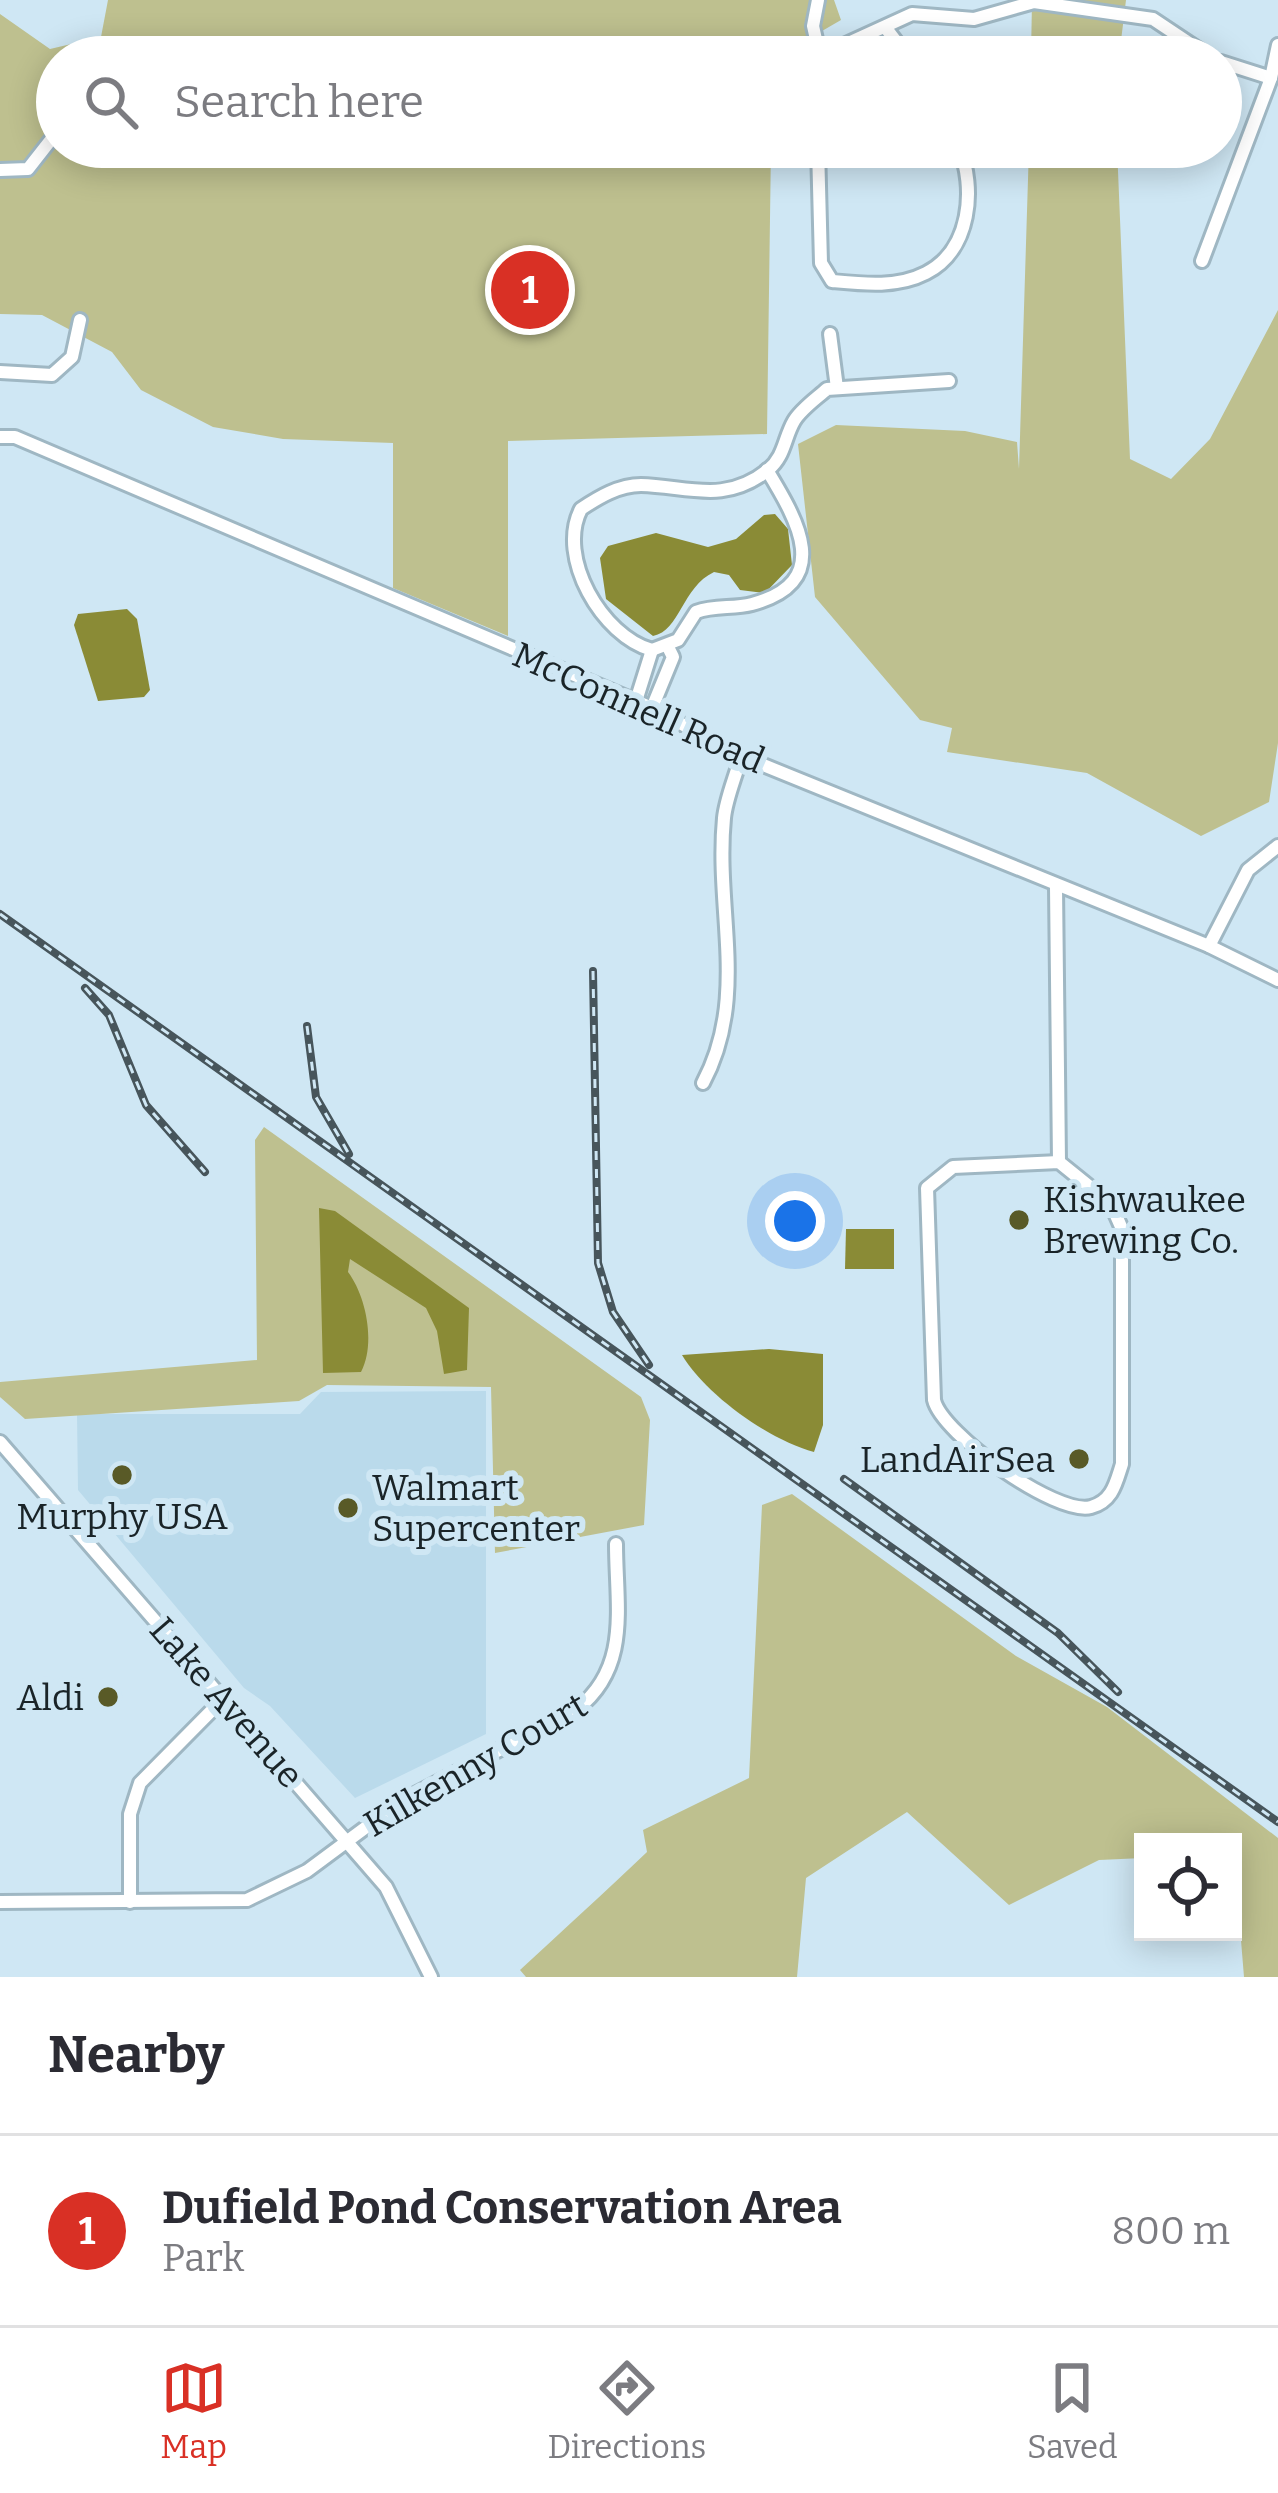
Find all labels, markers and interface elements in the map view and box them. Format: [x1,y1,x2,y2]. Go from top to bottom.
search box [36,36,1242,168]
icon: search [78,69,144,135]
text: Search here [174,75,424,129]
pin: 1 [491,245,569,335]
street label: McConnell Road [506,633,771,783]
place label: Kishwaukee Brewing Co. [1043,1178,1246,1263]
your location [765,1191,825,1251]
marker: Kishwaukee Brewing Co. [1006,1207,1032,1233]
place label: LandAirSea [860,1438,1055,1482]
marker: LandAirSea [1066,1446,1092,1472]
marker: Murphy USA [109,1462,135,1488]
place label: Walmart Supercenter [372,1466,580,1551]
place label: Murphy USA [16,1495,228,1539]
marker: Walmart Supercenter [335,1495,361,1521]
street label: Lake Avenue [140,1608,312,1797]
place label: Aldi [17,1676,84,1720]
street label: Kilkenny Court [356,1683,595,1846]
marker: Aldi [95,1684,121,1710]
map controls [1134,1833,1242,1941]
button: locate [1134,1833,1242,1941]
text: Nearby [48,2024,224,2086]
text: Dufield Pond Conservation Area [162,2181,842,2235]
text: 1 [79,2208,95,2254]
text: 800 m [1112,2208,1230,2254]
text: Park [162,2235,244,2281]
tab: Map [160,2355,227,2467]
tab: Directions [548,2355,706,2467]
tab: Saved [1027,2355,1118,2467]

